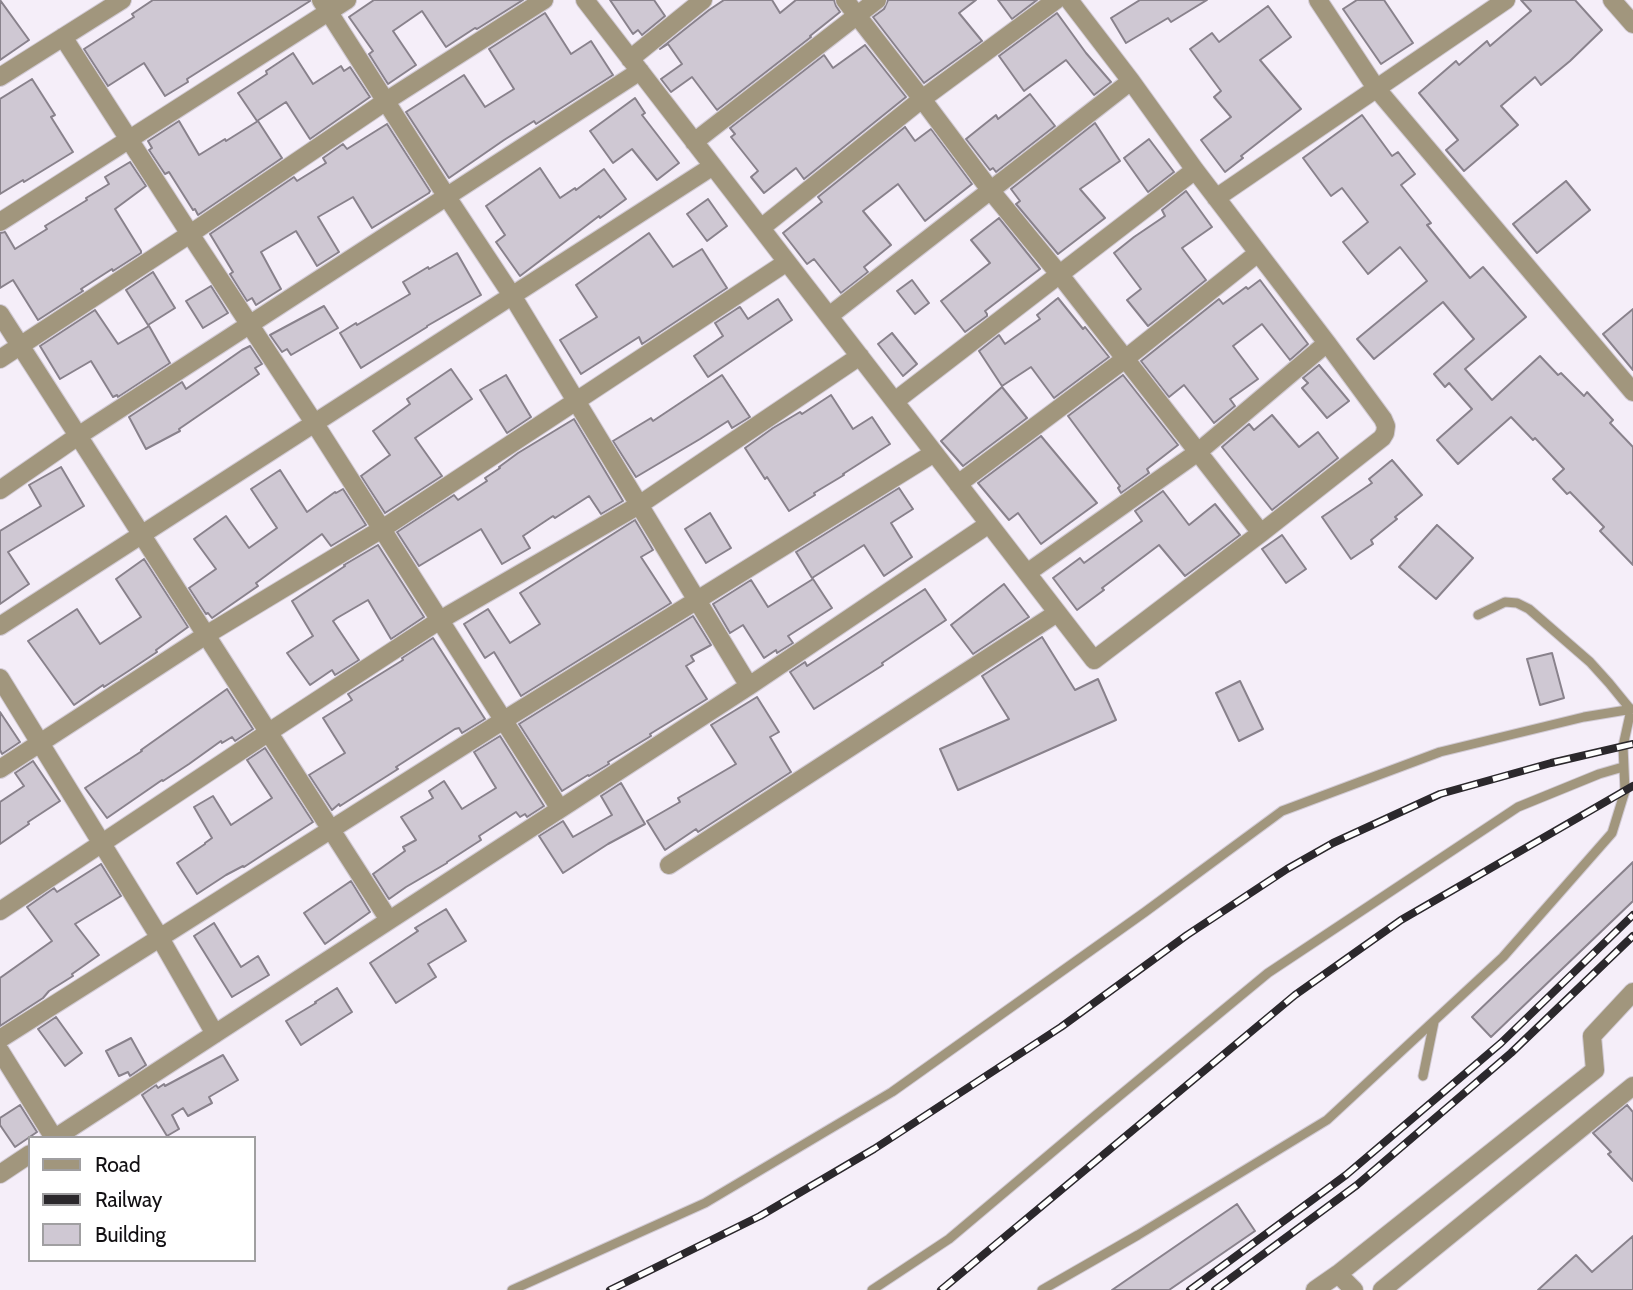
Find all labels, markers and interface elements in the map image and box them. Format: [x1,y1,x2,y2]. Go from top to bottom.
legend [28,1136,256,1262]
text: Road [95,1152,141,1177]
text: Railway [95,1187,162,1212]
text: Building [95,1222,166,1247]

